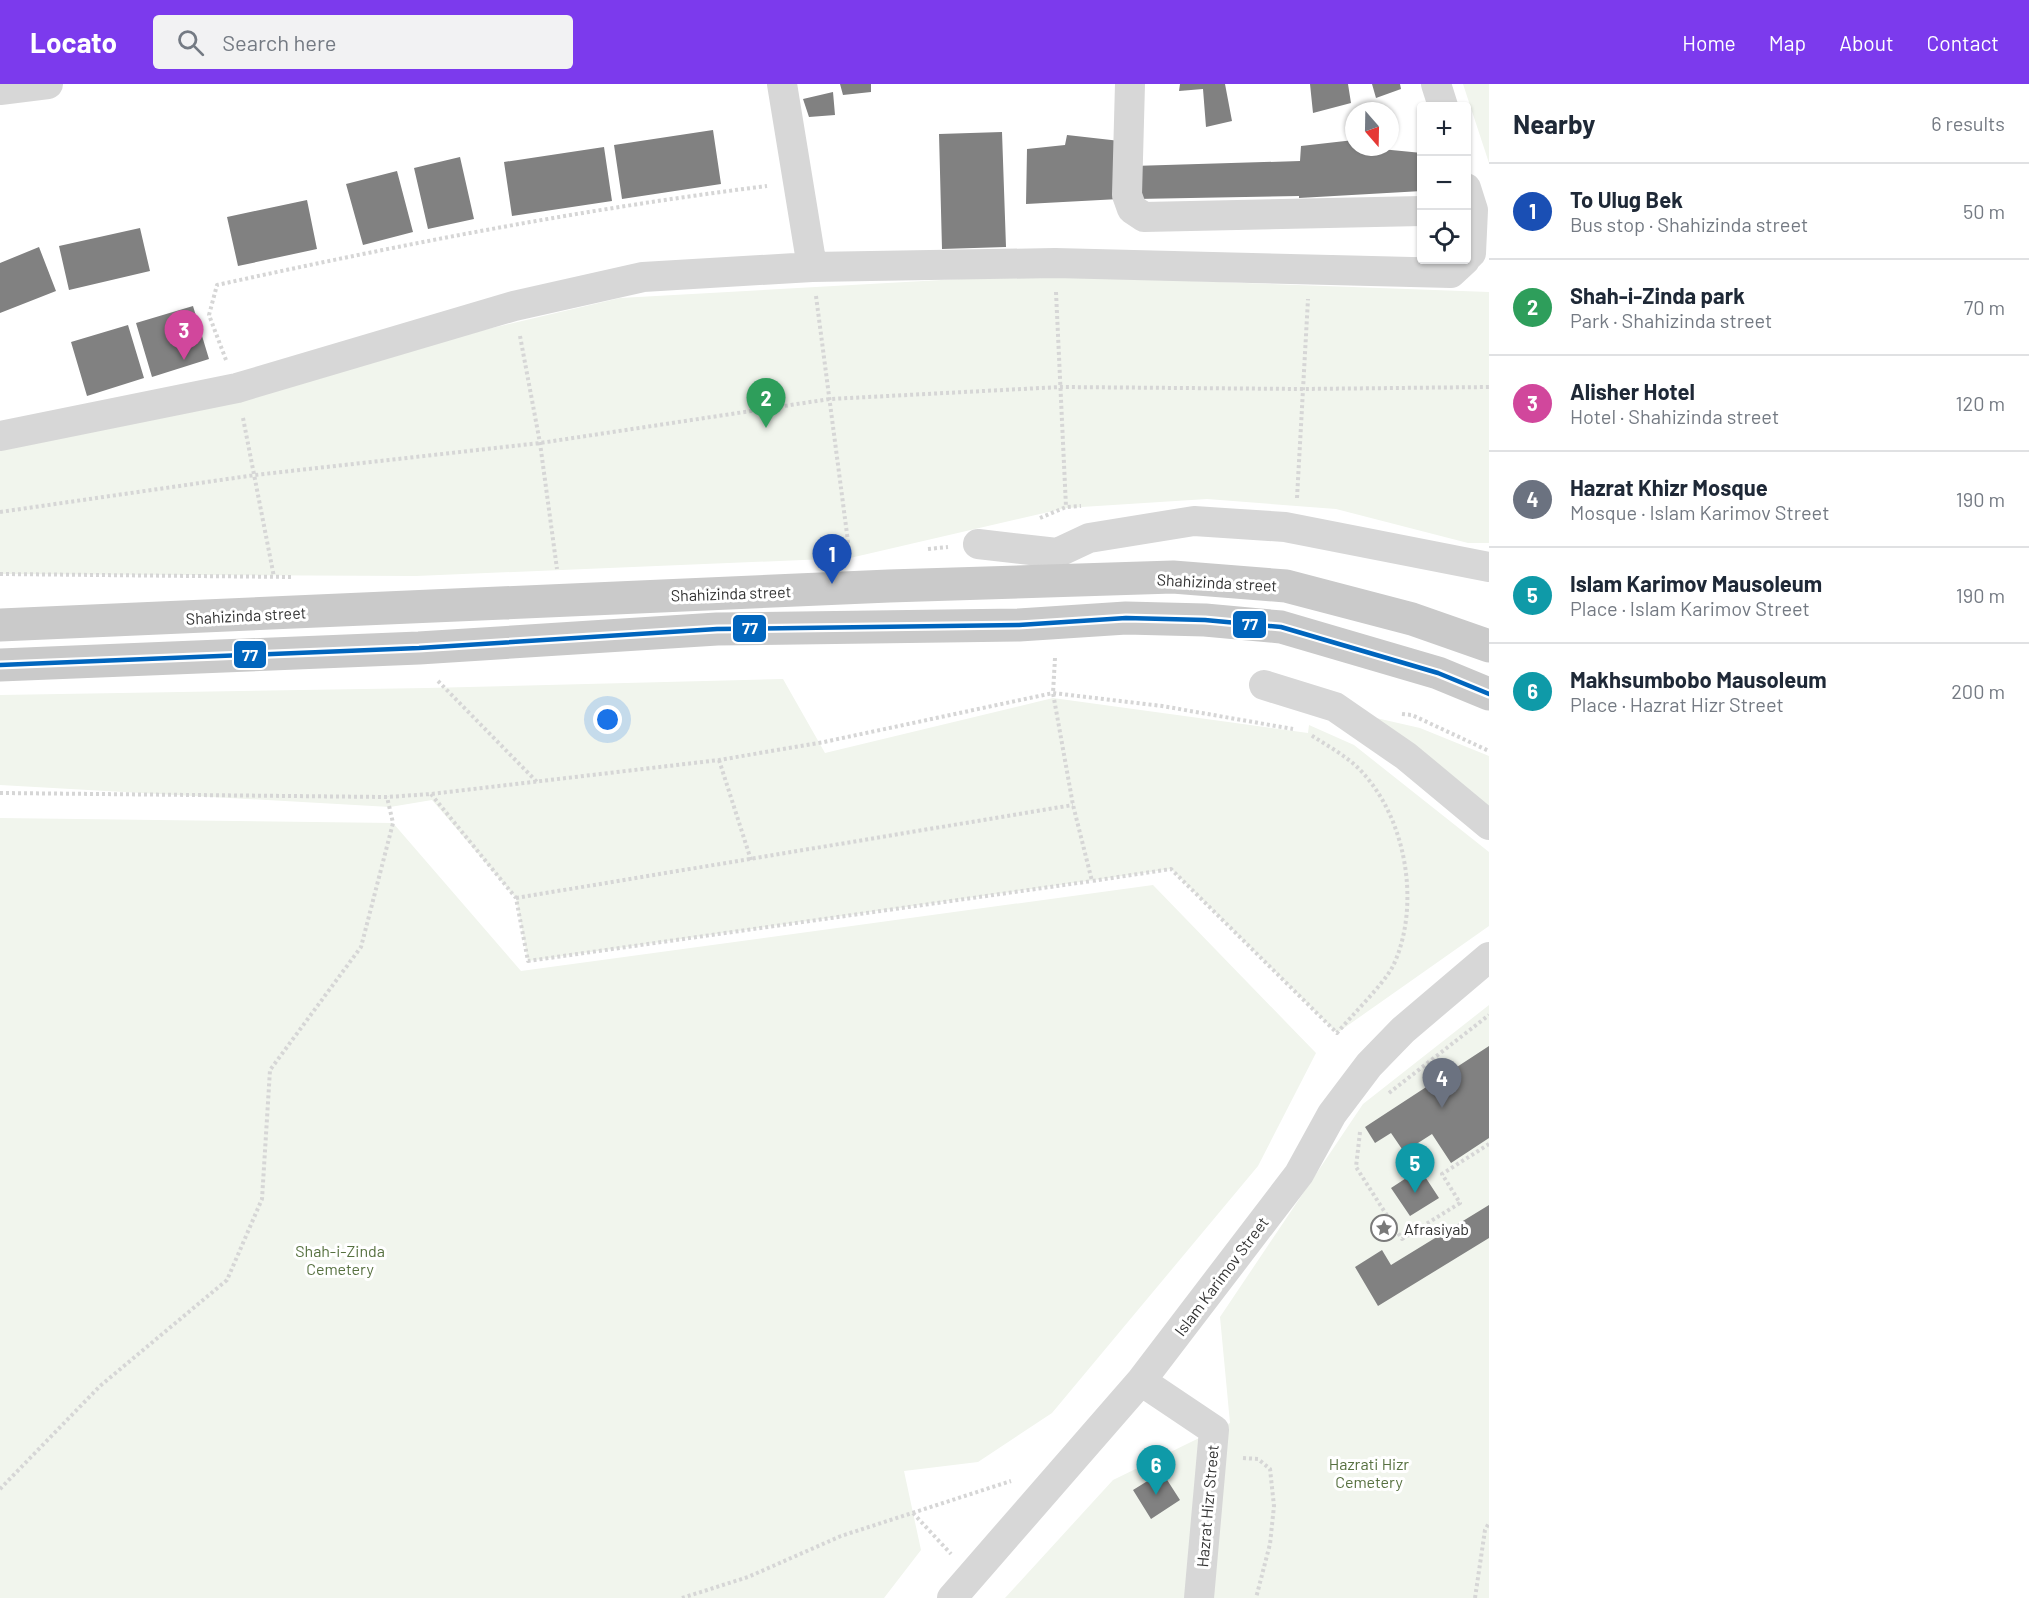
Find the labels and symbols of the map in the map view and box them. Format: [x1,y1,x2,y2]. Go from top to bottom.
north arrow [1345,102,1399,156]
pin: 3 [164,310,204,360]
pin: 2 [746,378,786,428]
pin: 1 [812,534,852,584]
street label: Shahizinda street [1156,569,1278,595]
street label: Shahizinda street [670,581,792,605]
street label: Shahizinda street [185,602,307,628]
line badge: 77 [1232,610,1267,639]
line badge: 77 [732,614,767,643]
text: 77 [1242,614,1258,633]
text: 77 [742,618,758,637]
line badge: 77 [233,640,267,669]
text: 77 [242,645,258,664]
your location [593,705,622,734]
pin: 4 [1422,1058,1462,1108]
pin: 5 [1396,1144,1434,1193]
street label: Islam Karimov Street [1170,1213,1272,1339]
place icon: Afrasiyab [1369,1213,1399,1243]
place label: Afrasiyab [1404,1219,1469,1238]
park label: Shah-i-Zinda Cemetery [295,1241,385,1278]
street label: Hazrat Hizr Street [1192,1444,1222,1568]
pin: 6 [1136,1446,1176,1495]
park label: Hazrati Hizr Cemetery [1329,1454,1409,1491]

